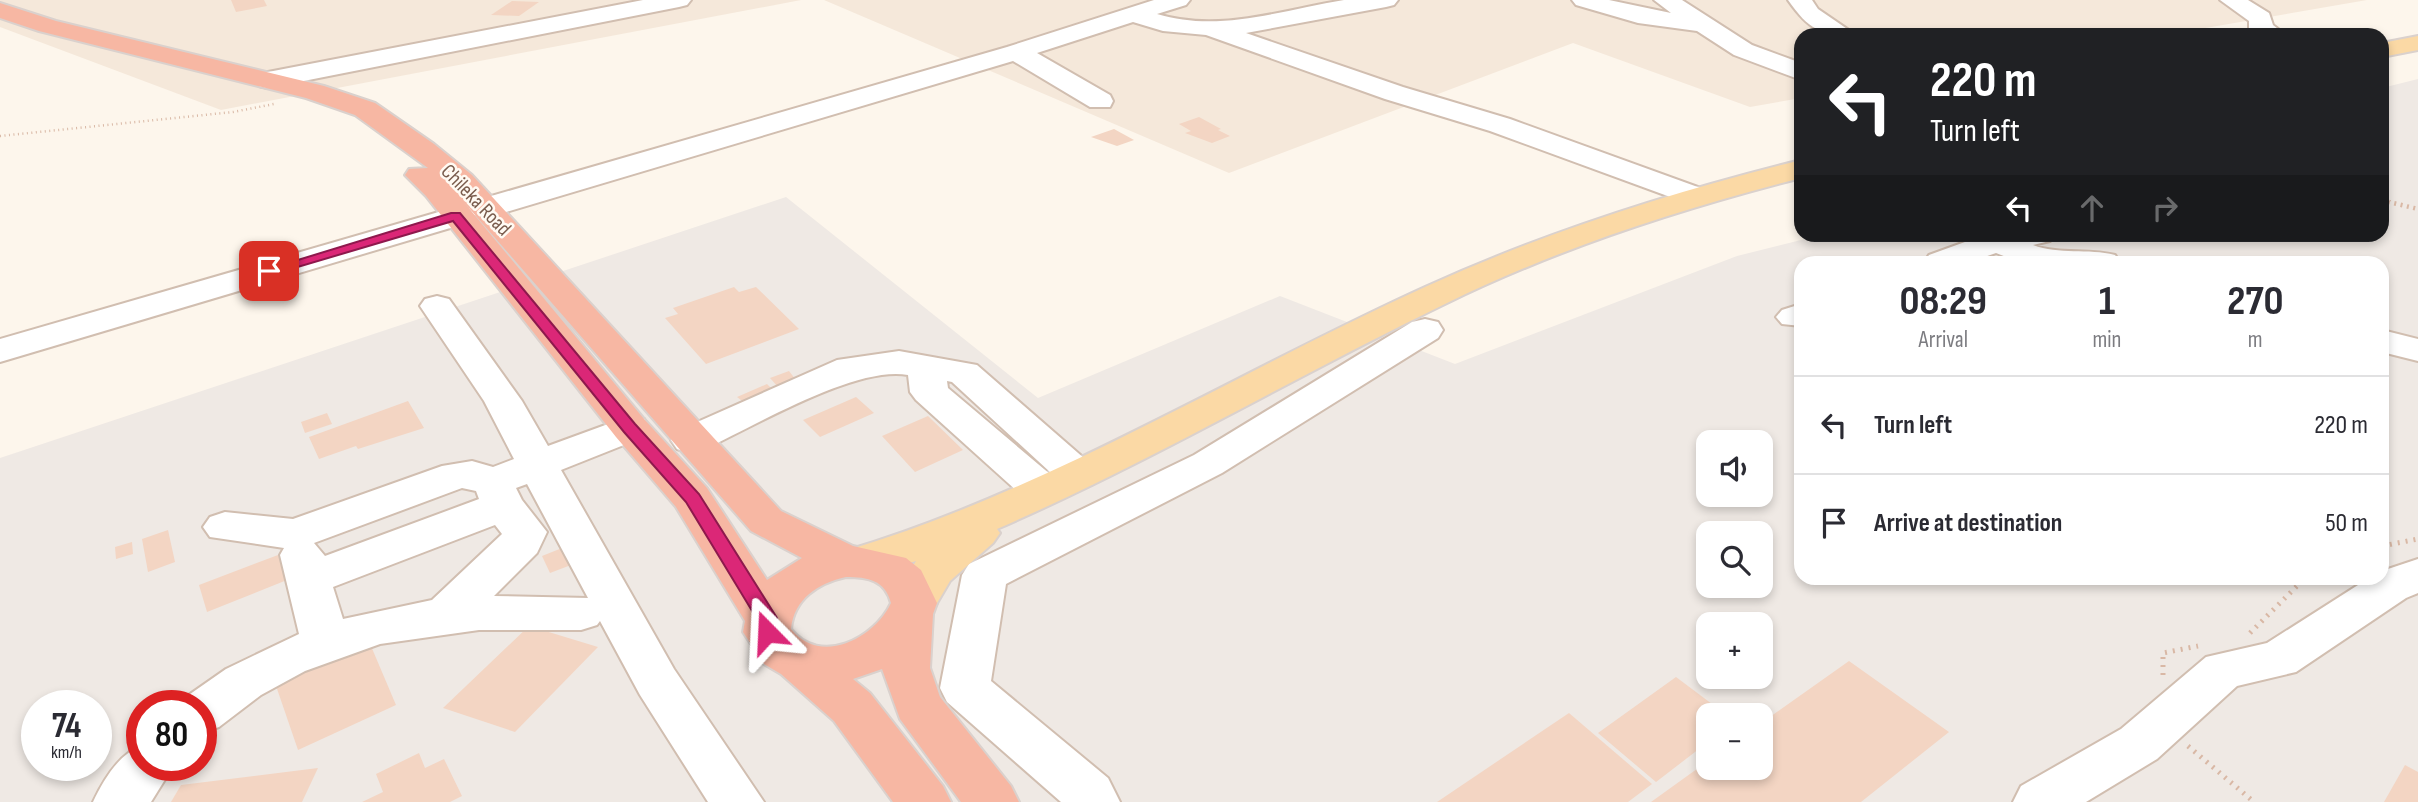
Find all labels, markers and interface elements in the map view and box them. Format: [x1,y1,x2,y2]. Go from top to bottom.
text: 220 m [1930,52,2036,111]
icon: left [1815,56,1906,147]
text: Turn left [1930,112,2020,151]
street label: Chileka Road [436,159,516,241]
icon: left [2000,189,2038,227]
icon: ahead [2073,189,2111,227]
icon: right [2146,189,2184,227]
pin [239,241,299,301]
icon: arrive [250,252,288,290]
text: 08:29 [1900,276,1987,327]
text: 1 [2099,276,2115,327]
text: 270 [2227,276,2283,327]
text: Arrival [1919,326,1968,354]
text: min [2093,326,2121,354]
text: m [2248,326,2263,354]
icon: left [1815,406,1853,444]
text: Turn left [1874,410,1952,441]
text: 220 m [2314,410,2368,441]
map controls [1696,430,1773,780]
button: sound [1696,430,1773,507]
icon: arrive [1815,504,1853,542]
text: Arrive at destination [1874,508,2062,539]
text: 50 m [2325,508,2368,539]
button: search [1696,521,1773,598]
position arrow [730,595,804,669]
button: + [1696,612,1773,689]
speed limit sign: 80 [126,690,217,781]
button: − [1696,703,1773,780]
text: 74 [52,705,81,748]
text: km/h [51,742,82,763]

